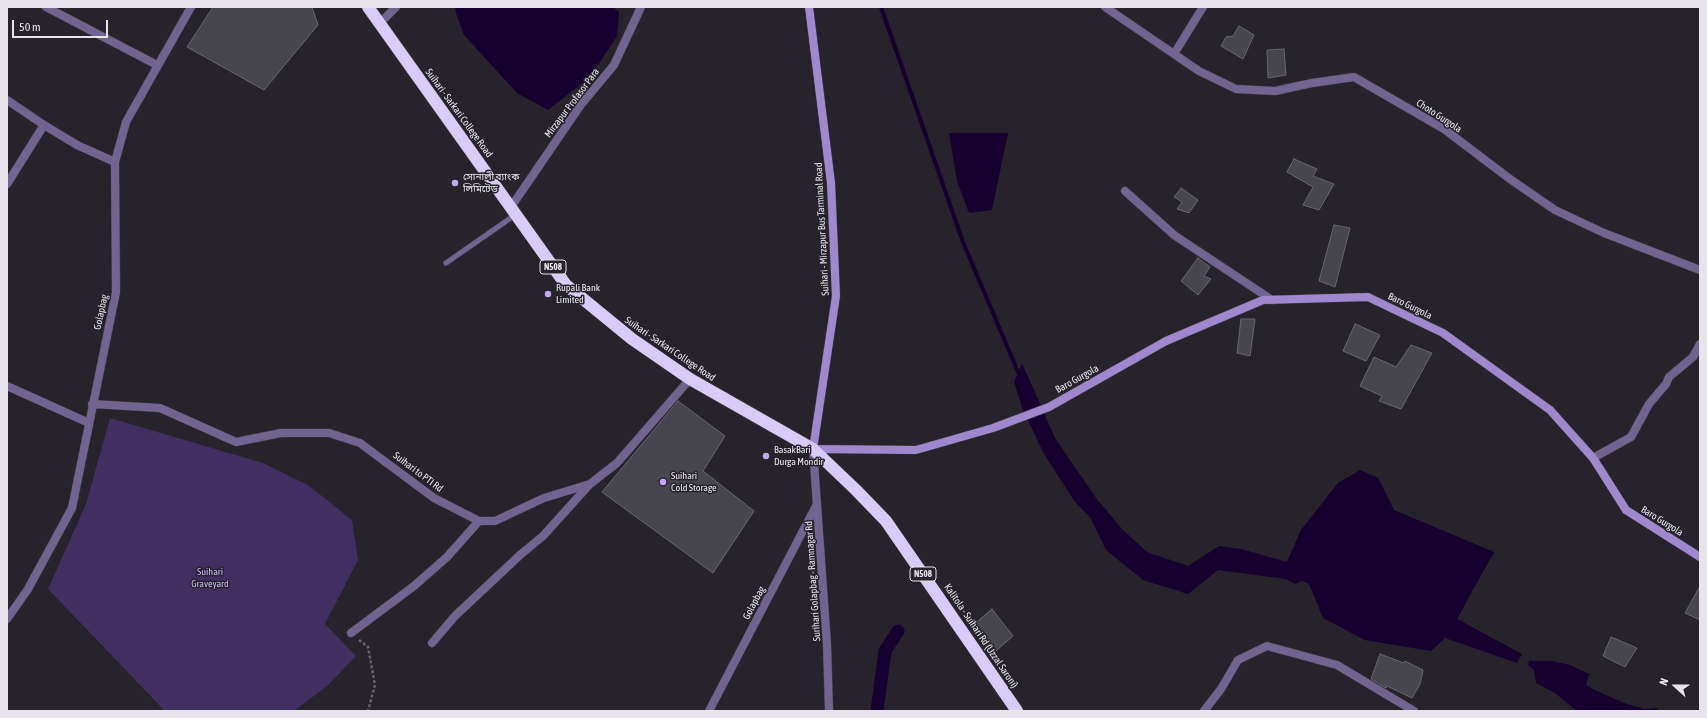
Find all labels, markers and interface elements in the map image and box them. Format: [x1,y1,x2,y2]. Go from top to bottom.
scale bar [14,12,110,38]
text: 50 m [19,20,41,34]
street label: Suihari - Sarkari College Road [423,66,495,160]
street label: Mirzapur Profasor Para [542,66,602,140]
street label: Choto Gurgola [1414,97,1464,135]
street label: Suihari - Mirzapur Bus Tarminal Road [813,162,831,296]
place label: সোনালী ব্যাংক লিমিটেড [463,171,519,194]
marker: সোনালী ব্যাংক লিমিটেড [450,178,460,188]
road number: N508 [540,260,566,274]
place label: Rupali Bank Limited [556,282,600,306]
marker: Rupali Bank Limited [543,289,553,299]
street label: Baro Gurgola [1386,290,1434,322]
street label: Golapbag [91,293,111,331]
street label: Suihari - Sarkari College Road [622,314,718,384]
street label: Baro Gurgola [1053,362,1101,396]
place label: BasakBari Durga Mondir [774,444,823,468]
street label: Suihari to PTI Rd [391,449,445,495]
marker: BasakBari Durga Mondir [761,451,771,461]
place label: Suihari Cold Storage [671,470,717,494]
marker: Suihari Cold Storage [658,477,668,487]
street label: Baro Gurgola [1639,503,1685,539]
street label: Surihari Golapbag - Ramnagar Rd [803,520,823,642]
park label: Suihari Graveyard [191,566,229,590]
road number: N508 [910,567,936,581]
street label: Kalitola - Suihari Rd (Uzzal Saroni) [942,582,1020,690]
street label: Golapbag [740,584,768,622]
north arrow [1655,666,1695,706]
text: N [1657,677,1671,687]

